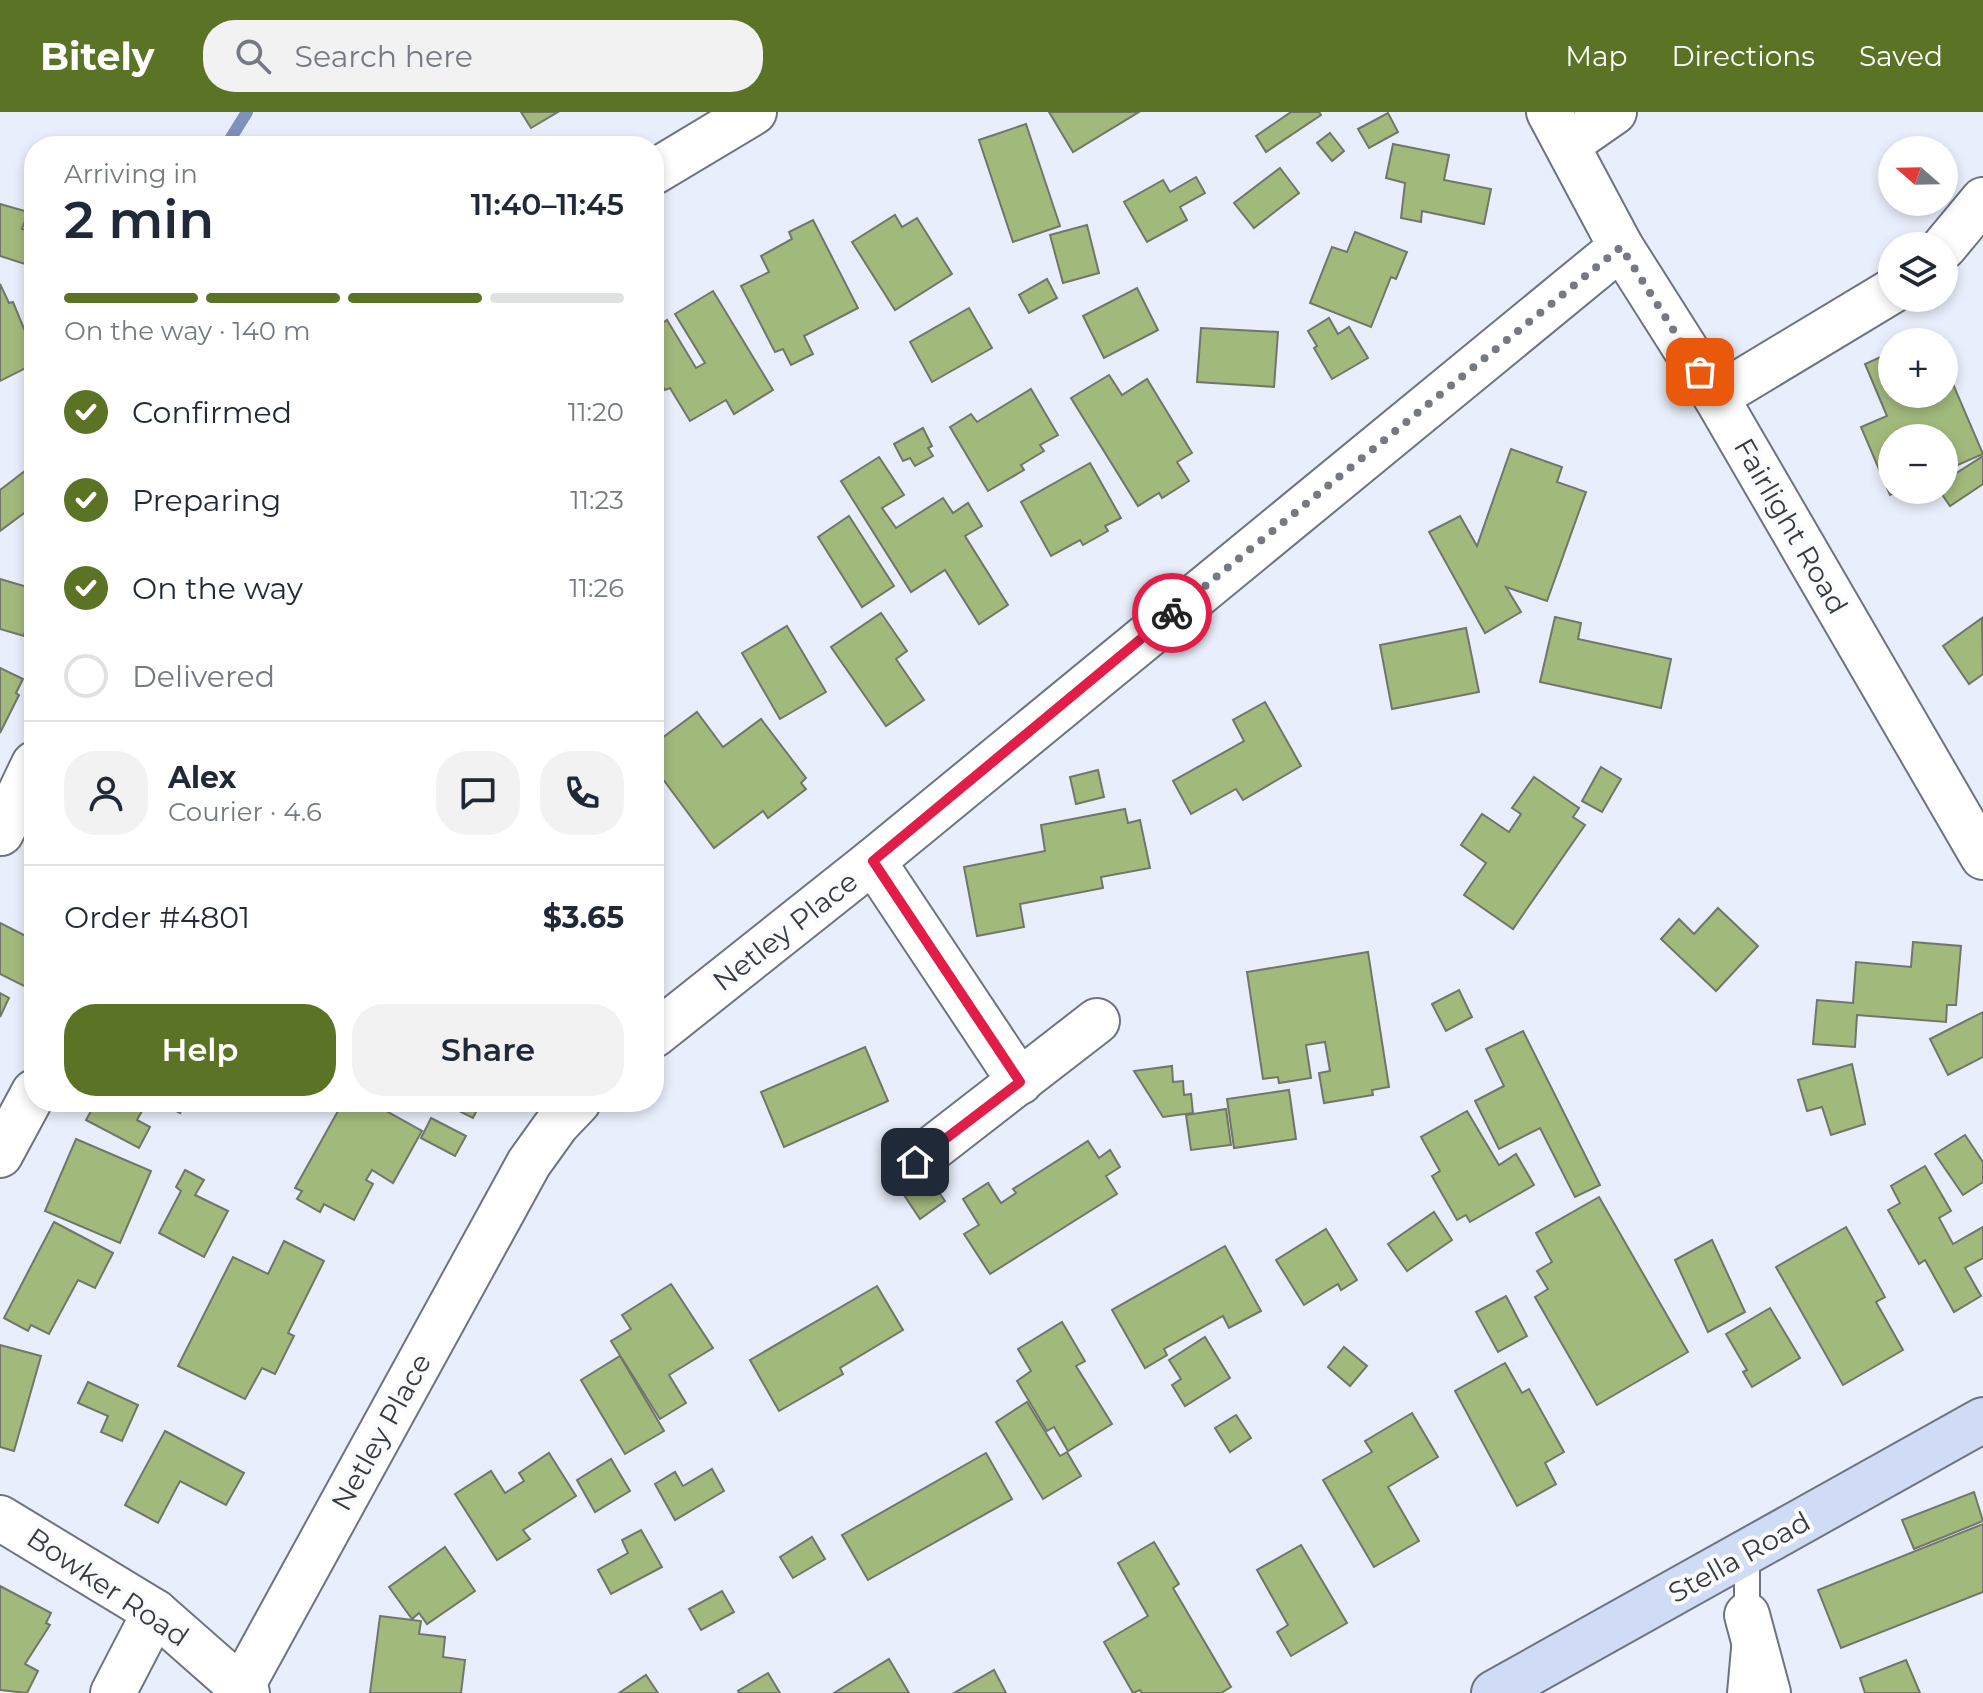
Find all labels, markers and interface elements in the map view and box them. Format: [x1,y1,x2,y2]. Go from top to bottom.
search box [203,20,763,92]
text: Bitely [40,33,155,80]
icon: search [231,34,275,78]
text: Search here [295,38,473,75]
text: Map [1565,39,1627,73]
text: Directions [1671,39,1815,73]
text: Saved [1859,39,1943,73]
north arrow [1878,136,1958,216]
map controls [1878,136,1958,504]
text: Arriving in [64,158,198,190]
text: 11:40–11:45 [471,186,624,223]
text: 2 min [64,188,214,251]
button: layers [1878,232,1958,312]
text: On the way · 140 m [64,315,310,347]
button: + [1878,328,1958,408]
pin [1666,338,1734,406]
icon: bag [1678,350,1722,394]
icon: check [64,390,108,434]
text: Confirmed [132,394,292,431]
text: 11:20 [568,396,624,428]
button: − [1878,424,1958,504]
street label: Fairlight Road [1727,432,1855,620]
icon: check [64,478,108,522]
text: Preparing [132,482,281,519]
text: 11:23 [570,484,624,516]
icon: check [64,566,108,610]
text: On the way [132,570,303,607]
text: 11:26 [569,572,624,604]
courier [1132,573,1212,653]
icon: bike [1150,591,1194,635]
text: Delivered [132,658,275,695]
button: person [64,751,148,835]
button: chat [436,751,520,835]
button: phone [540,751,624,835]
text: Alex [168,759,236,796]
text: Courier · 4.6 [168,796,322,828]
street label: Netley Place [706,864,864,998]
text: Order #4801 [64,899,250,936]
text: $3.65 [543,899,624,936]
button: Help [64,1004,336,1096]
button: Share [352,1004,624,1096]
pin [881,1128,949,1196]
icon: home [893,1140,937,1184]
street label: Netley Place [324,1347,438,1517]
street label: Stella Road [1662,1504,1816,1610]
street label: Bowker Road [21,1520,195,1654]

